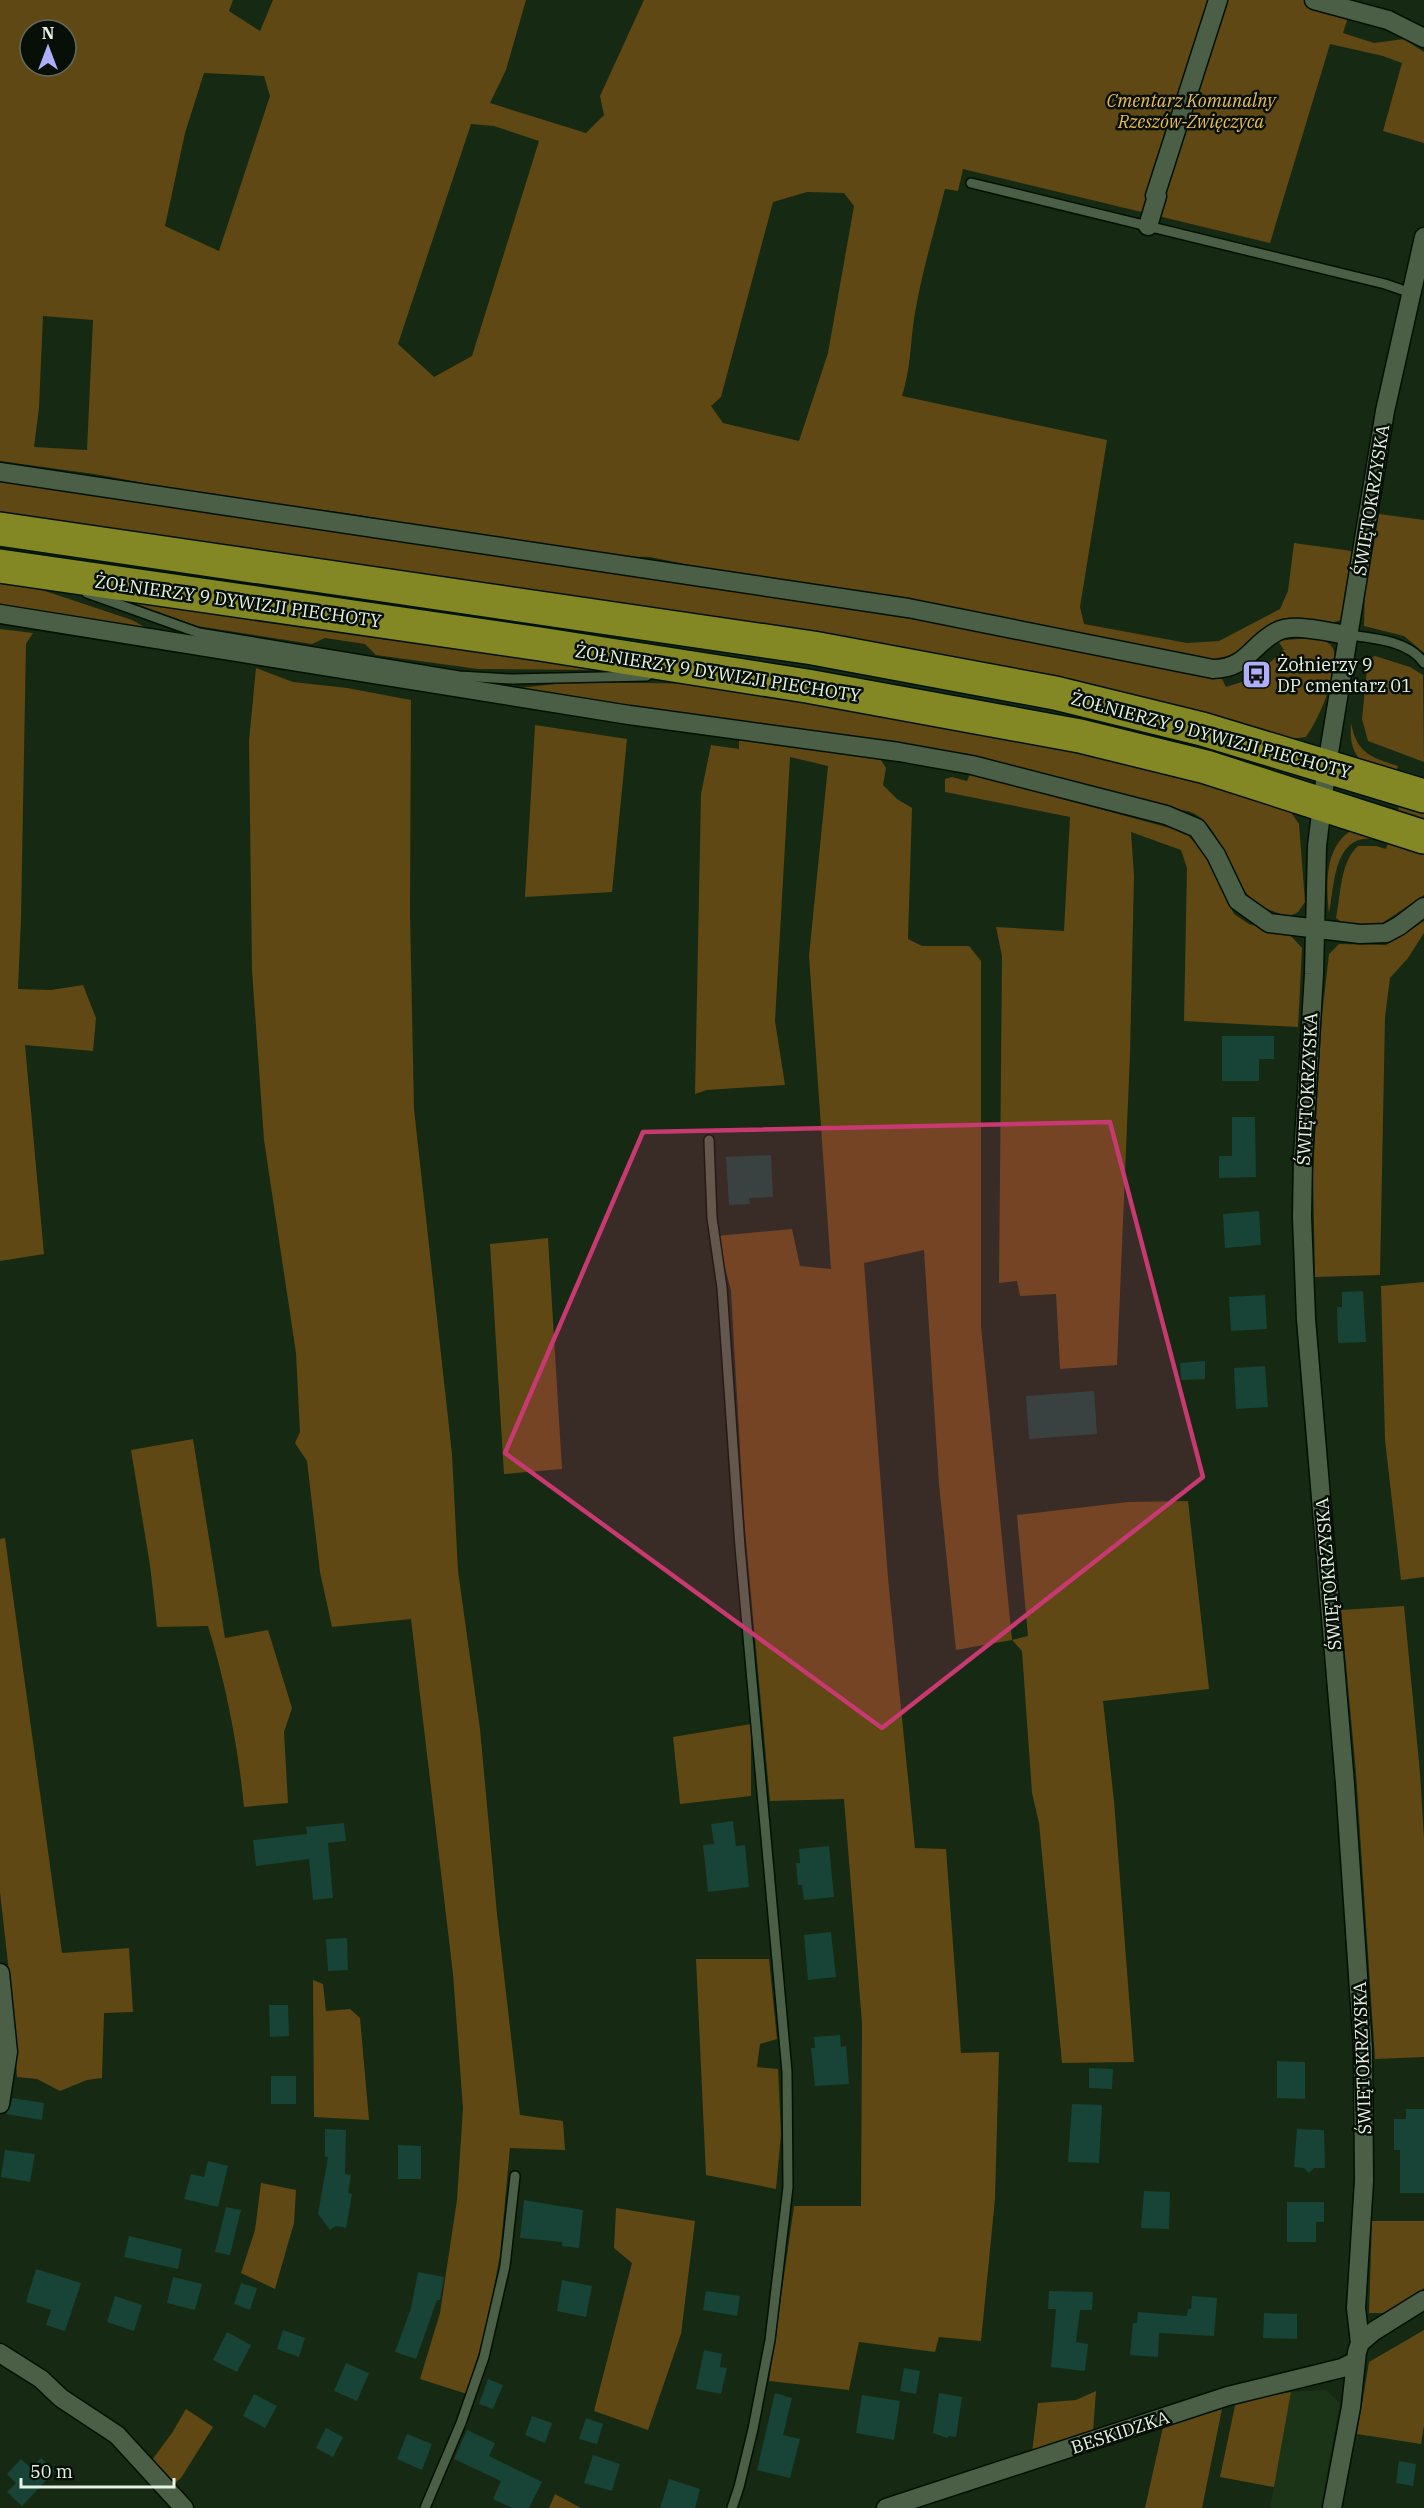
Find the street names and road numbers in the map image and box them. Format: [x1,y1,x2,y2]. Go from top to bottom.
street label: ŚWIĘTOKRZYSKA [1348,422,1394,577]
street label: ŻOŁNIERZY 9 DYWIZJI PIECHOTY [93,569,383,633]
street label: ŻOŁNIERZY 9 DYWIZJI PIECHOTY [573,639,863,707]
street label: ŻOŁNIERZY 9 DYWIZJI PIECHOTY [1068,686,1354,784]
street label: ŚWIĘTOKRZYSKA [1292,1011,1323,1166]
street label: ŚWIĘTOKRZYSKA [1310,1496,1346,1651]
street label: ŚWIĘTOKRZYSKA [1348,1980,1376,2135]
street label: BESKIDZKA [1068,2405,1173,2459]

